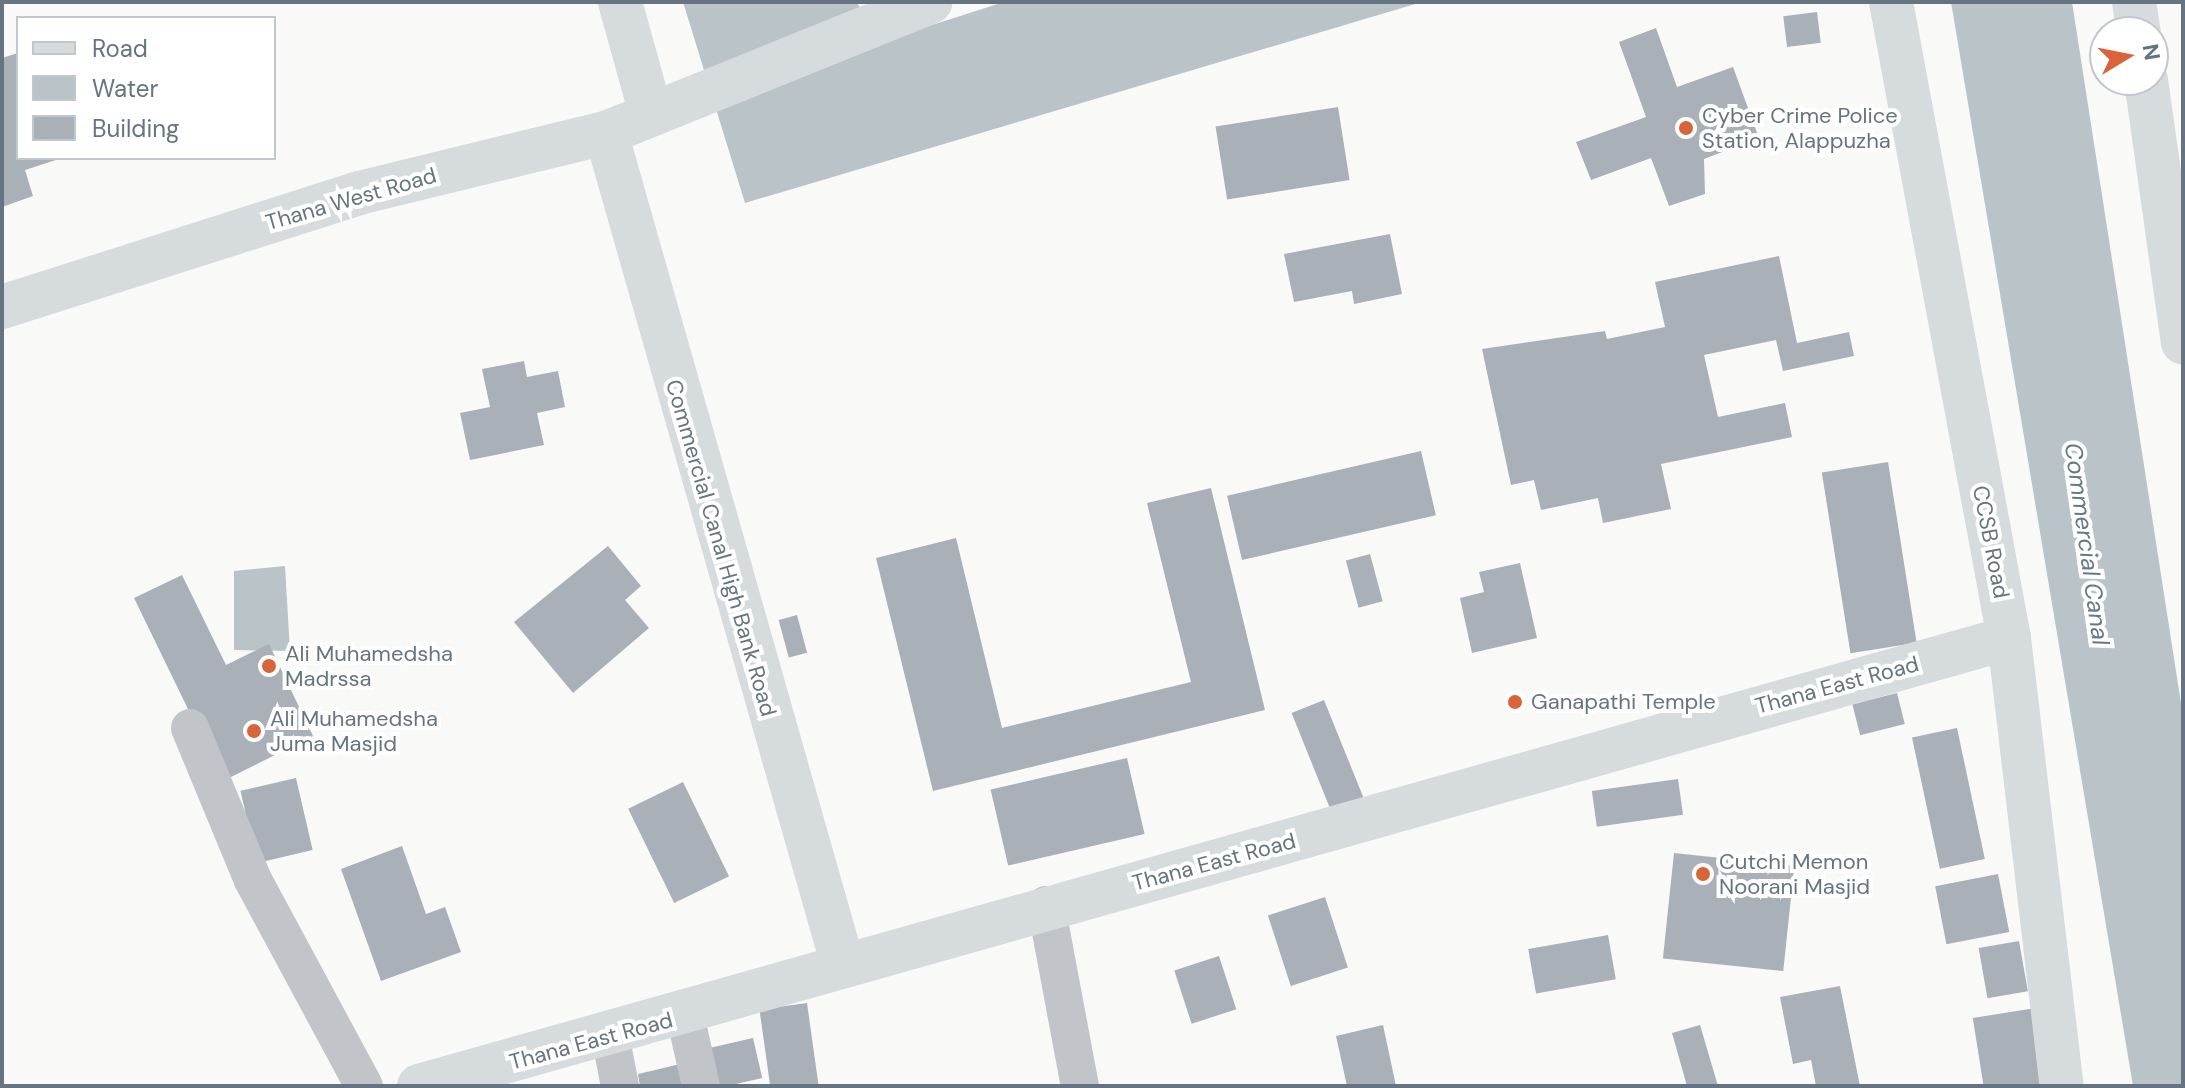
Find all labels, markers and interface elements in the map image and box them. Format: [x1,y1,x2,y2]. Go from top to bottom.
legend [16,16,276,160]
north arrow [2089,16,2169,96]
text: Road [92,33,148,64]
text: N [2135,42,2167,63]
text: Water [92,73,158,104]
place label: Cyber Crime Police Station, Alappuzha [1702,102,1898,154]
text: Building [92,113,179,144]
marker: Cyber Crime Police Station, Alappuzha [1677,119,1695,137]
street label: Thana West Road [263,162,439,236]
street label: Commercial Canal High Bank Road [660,377,782,719]
water label: Commercial Canal [2059,441,2115,647]
street label: CCSB Road [1967,483,2015,601]
place label: Ali Muhamedsha Madrssa [285,640,453,692]
street label: Thana East Road [1752,651,1922,719]
marker: Ali Muhamedsha Madrssa [260,657,278,675]
place label: Ganapathi Temple [1531,689,1716,715]
marker: Ganapathi Temple [1506,693,1524,711]
place label: Ali Muhamedsha Juma Masjid [270,705,438,756]
marker: Ali Muhamedsha Juma Masjid [245,722,263,740]
street label: Thana East Road [1129,828,1299,896]
place label: Cutchi Memon Noorani Masjid [1719,848,1870,900]
marker: Cutchi Memon Noorani Masjid [1694,865,1712,883]
street label: Thana East Road [506,1007,676,1075]

